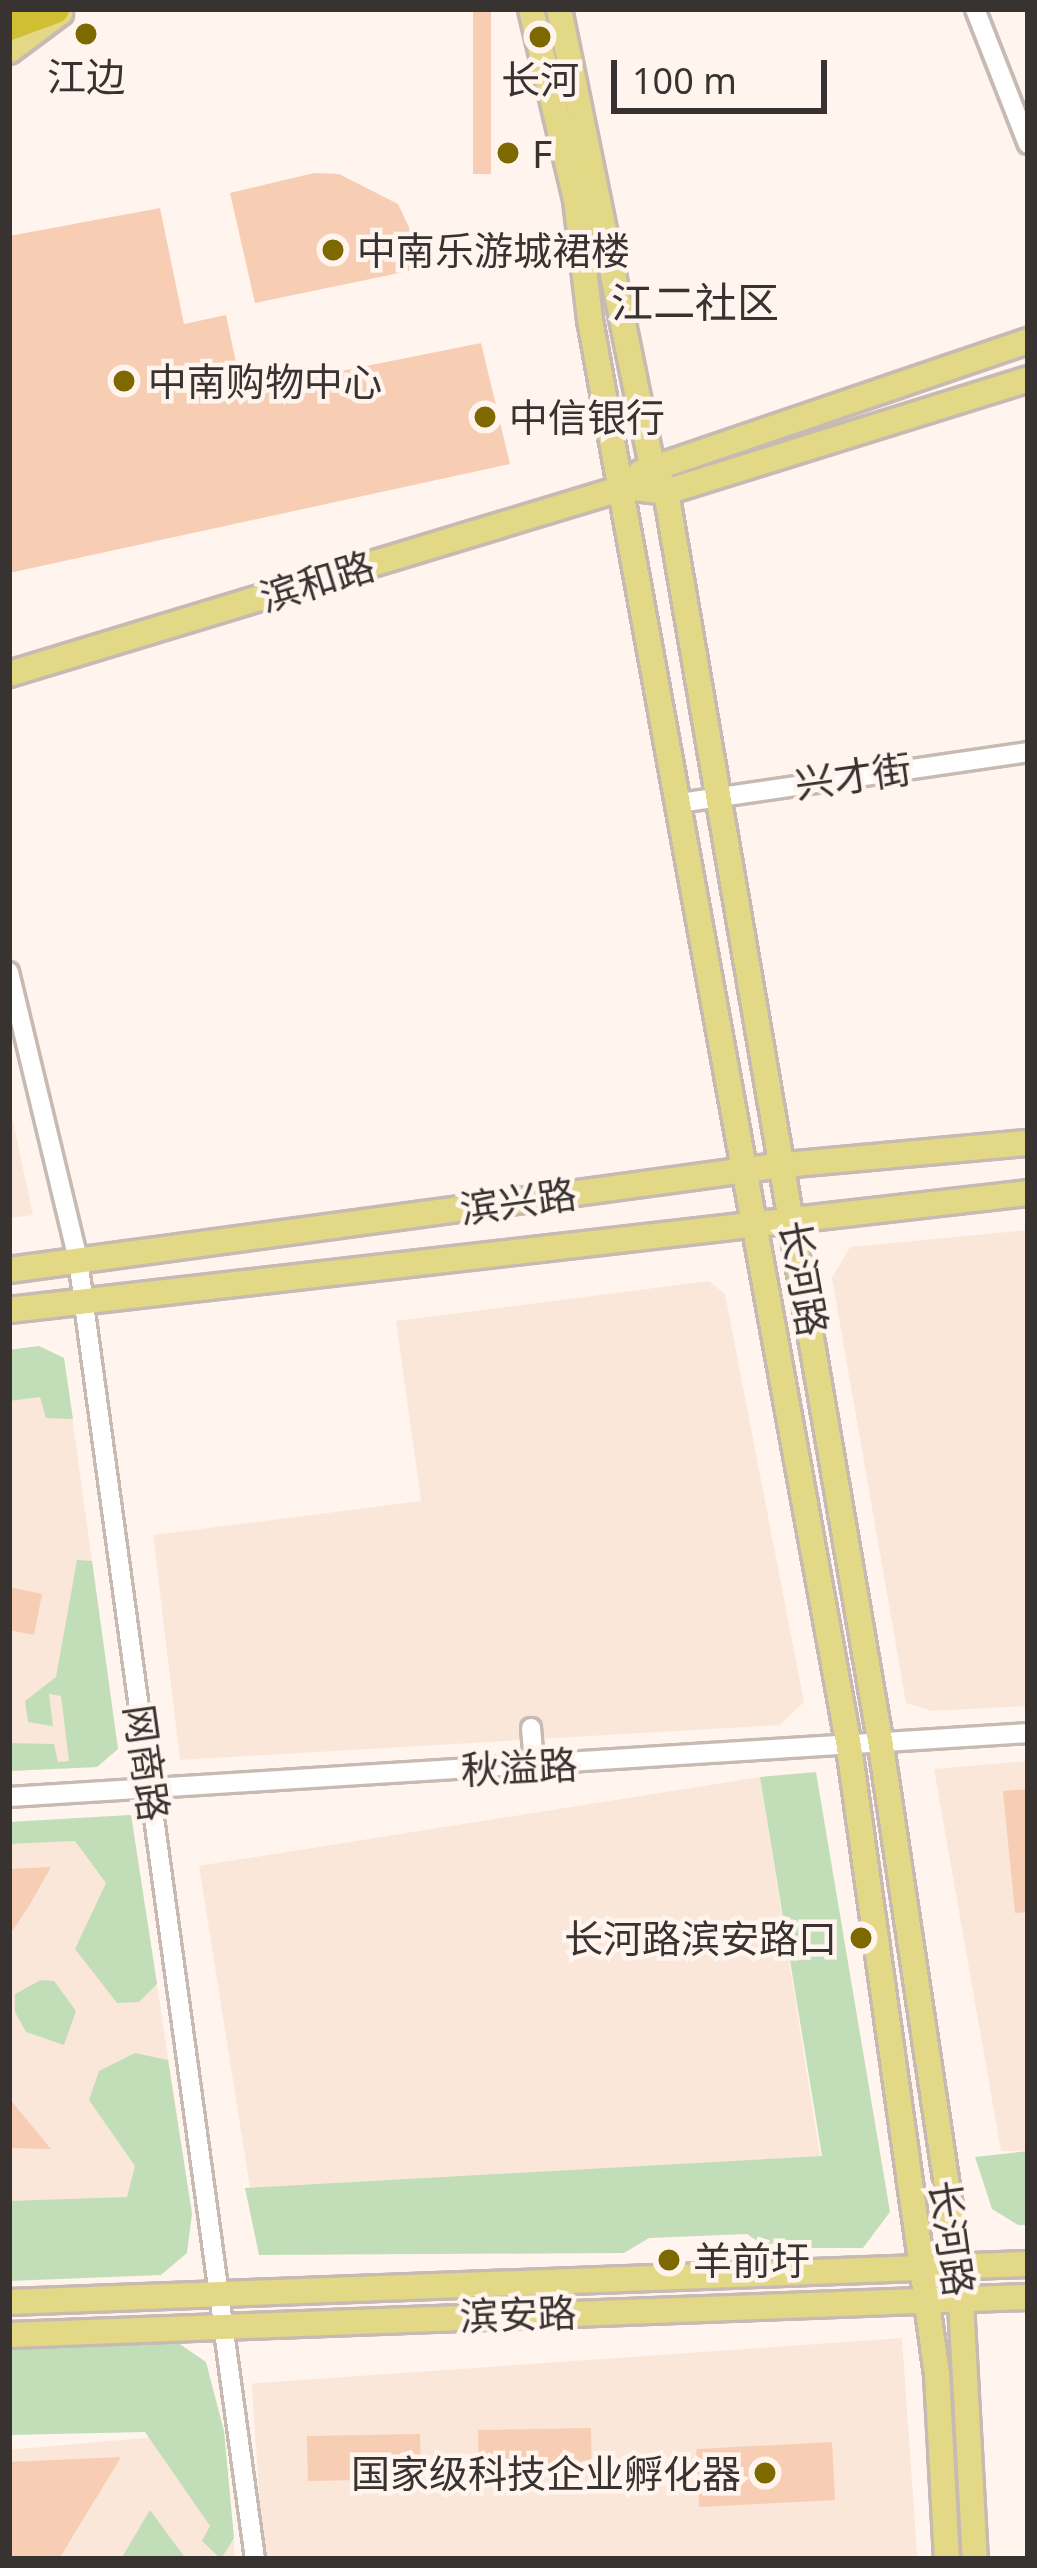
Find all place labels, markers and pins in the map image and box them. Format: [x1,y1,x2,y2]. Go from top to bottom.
marker: 江边 [73,21,99,47]
marker: 长河 [527,24,553,50]
place label: 江边 [47,53,125,99]
place label: 长河 [501,56,579,102]
place label: F [532,130,552,176]
marker: F [495,140,521,166]
place label: 中南乐游城裙楼 [357,227,630,273]
marker: 中南乐游城裙楼 [320,237,346,263]
place label: 中南购物中心 [148,358,382,404]
marker: 中南购物中心 [111,368,137,394]
place label: 中信银行 [509,394,665,440]
marker: 中信银行 [472,404,498,430]
place label: 长河路滨安路口 [564,1915,837,1961]
marker: 长河路滨安路口 [848,1925,874,1951]
place label: 羊前圩 [693,2237,810,2283]
marker: 羊前圩 [656,2247,682,2273]
place label: 国家级科技企业孵化器 [351,2450,741,2496]
marker: 国家级科技企业孵化器 [752,2460,778,2486]

